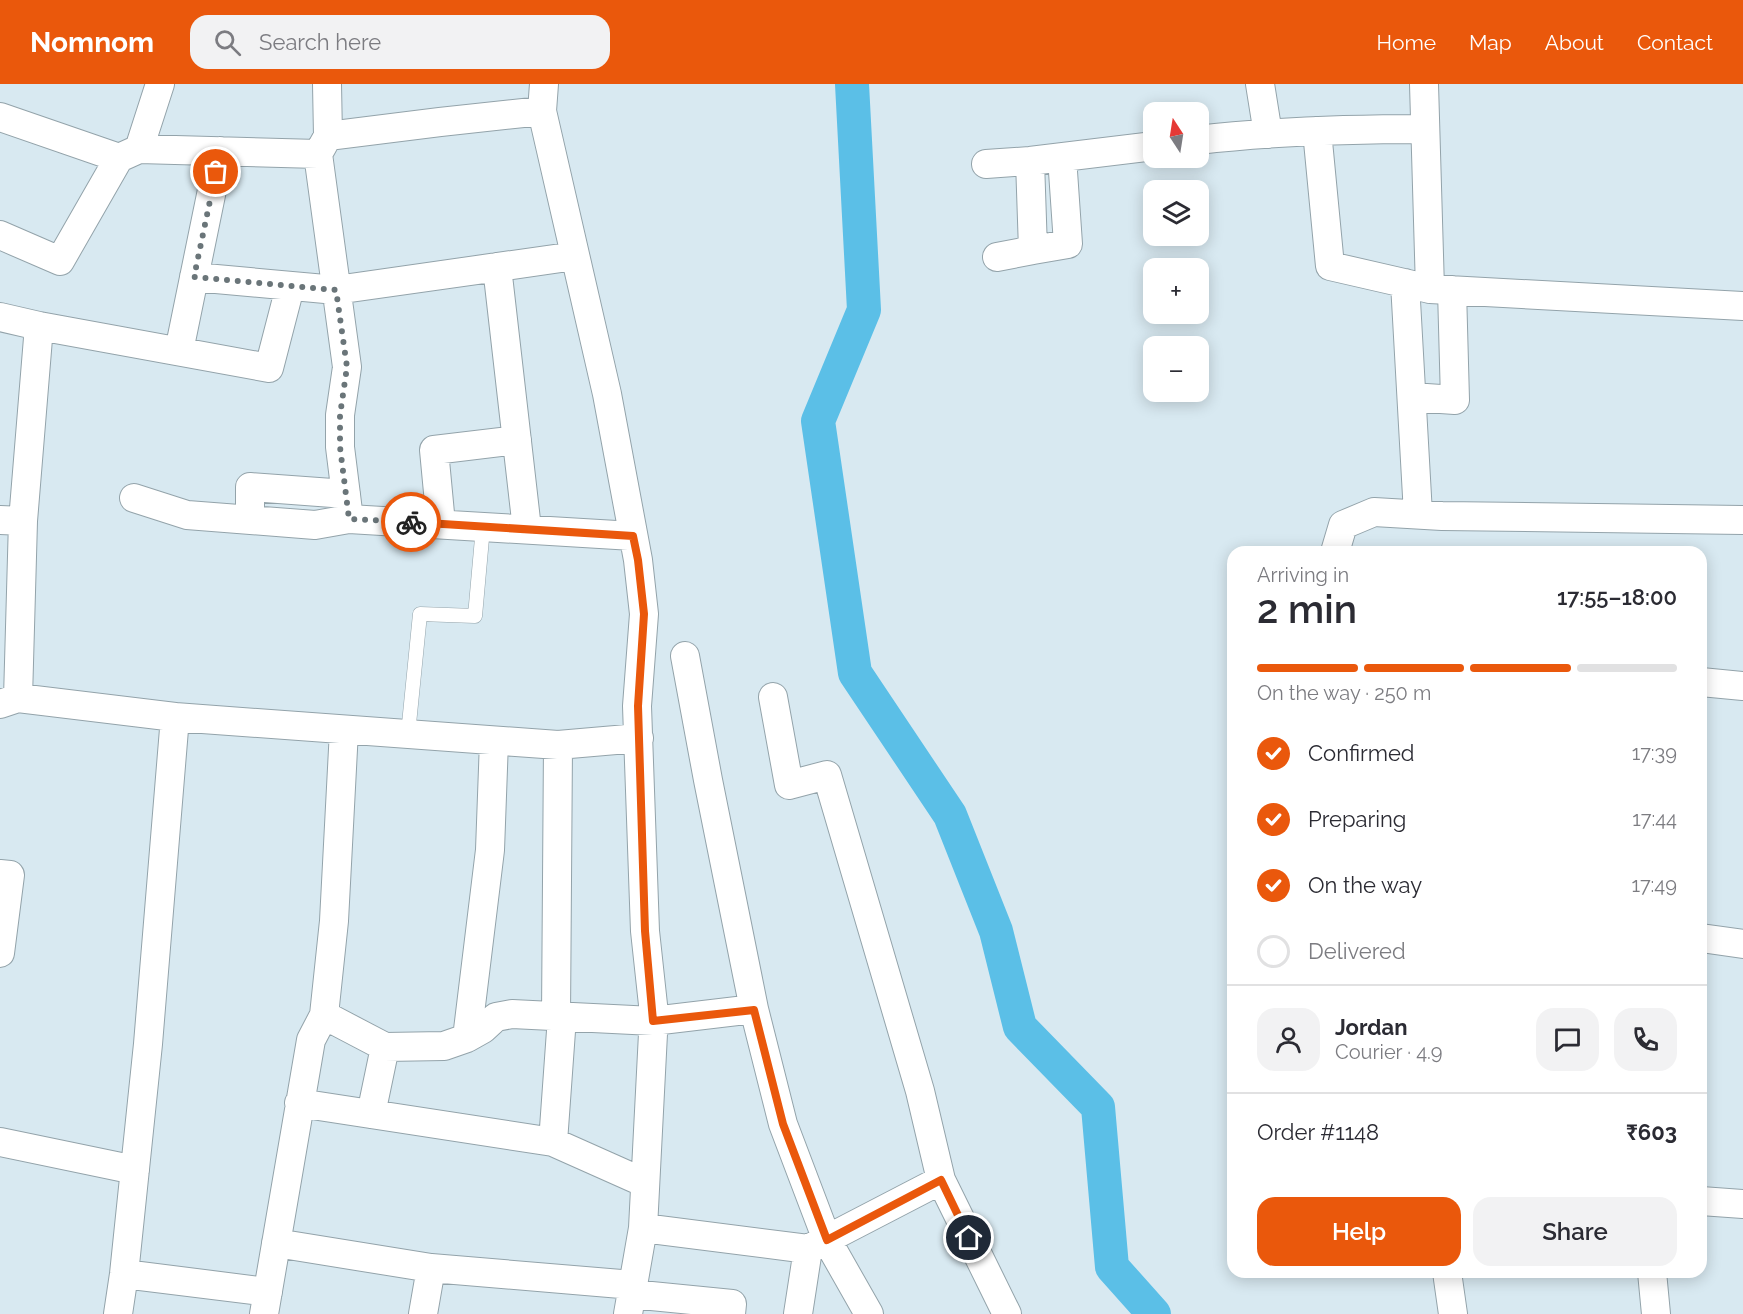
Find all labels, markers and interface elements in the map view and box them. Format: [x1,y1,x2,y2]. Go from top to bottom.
search box [190,15,610,69]
text: Nomnom [30,26,154,59]
icon: search [211,26,244,59]
text: Search here [259,29,381,55]
text: Home [1377,30,1436,55]
text: Map [1469,30,1512,55]
text: About [1545,30,1604,55]
text: Contact [1637,30,1713,55]
north arrow [1143,102,1209,168]
map controls [1143,102,1209,402]
pin [190,146,241,197]
icon: bag [199,155,232,188]
button: layers [1143,180,1209,246]
button: + [1143,258,1209,324]
button: − [1143,336,1209,402]
courier [381,492,441,552]
icon: bike [395,506,428,539]
text: Arriving in [1257,563,1349,587]
text: 17:55–18:00 [1557,584,1677,610]
text: 2 min [1257,586,1357,632]
text: On the way · 250 m [1257,681,1431,705]
icon: check [1257,737,1290,770]
text: Confirmed [1308,740,1415,766]
text: 17:39 [1632,741,1677,765]
icon: check [1257,803,1290,836]
text: Preparing [1308,806,1406,832]
text: 17:44 [1632,807,1677,831]
icon: check [1257,869,1290,902]
text: On the way [1308,872,1422,898]
text: 17:49 [1631,873,1677,897]
text: Delivered [1308,938,1406,964]
button: person [1257,1008,1320,1071]
button: chat [1536,1008,1599,1071]
button: phone [1614,1008,1677,1071]
text: Jordan [1335,1014,1407,1040]
text: Courier · 4.9 [1335,1040,1443,1064]
text: Order #1148 [1257,1119,1379,1145]
text: ₹603 [1626,1119,1677,1145]
button: Help [1257,1197,1461,1266]
button: Share [1473,1197,1677,1266]
pin [943,1212,994,1263]
icon: home [952,1221,985,1254]

